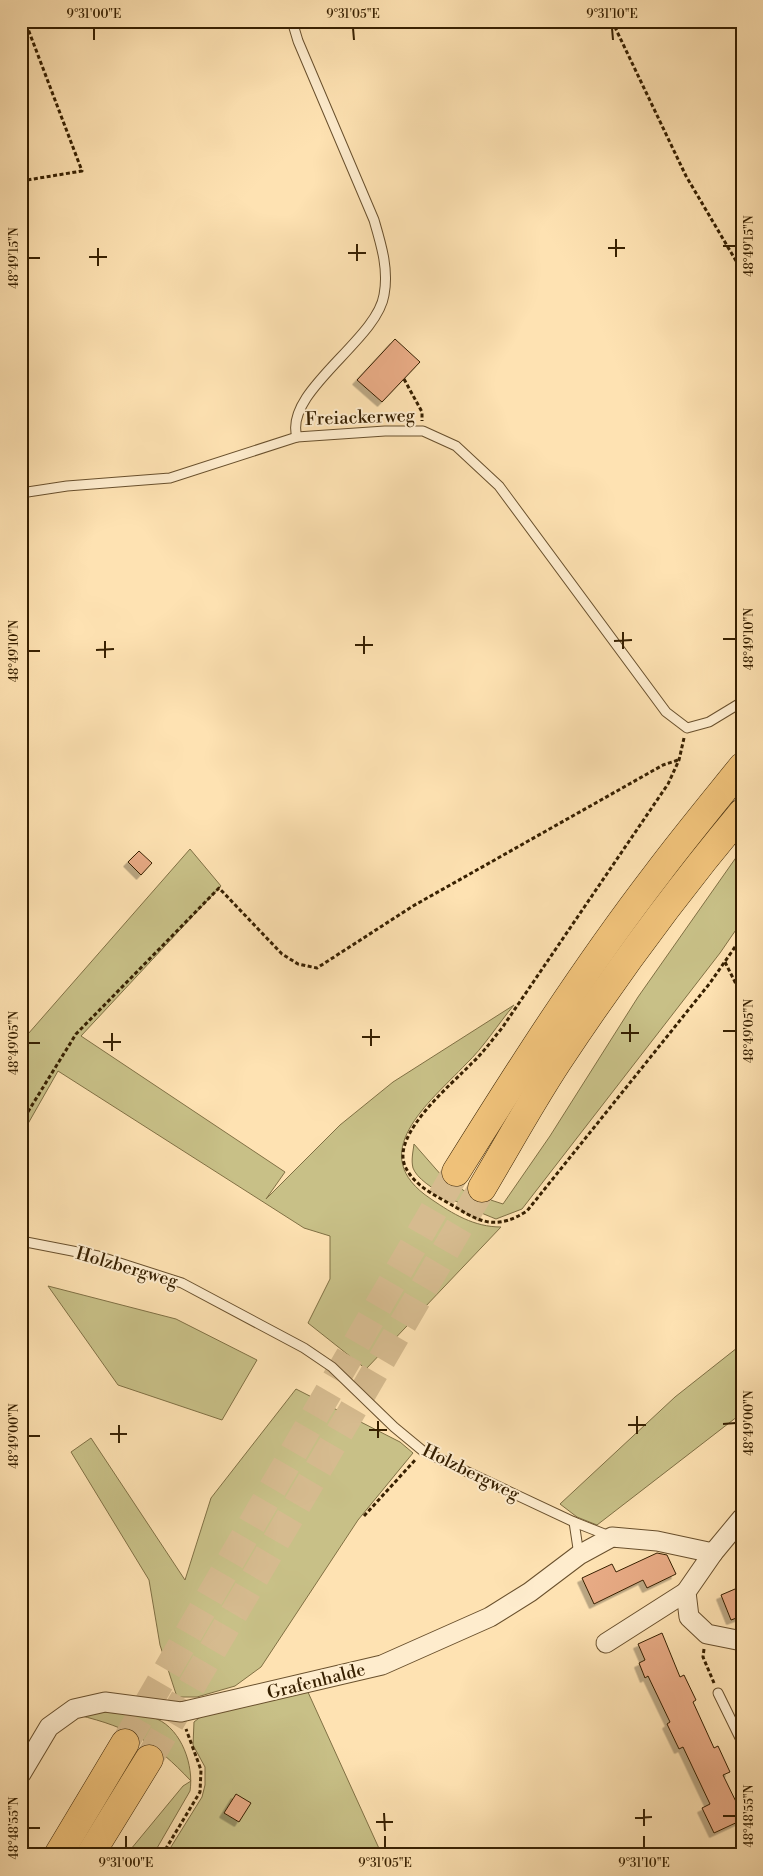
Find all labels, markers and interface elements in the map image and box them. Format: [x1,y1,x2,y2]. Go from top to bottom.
text: 9°31'00"E [67,7,121,22]
text: 9°31'05"E [326,7,380,22]
text: 9°31'10"E [586,7,638,22]
text: 48°49'15"N [742,215,757,277]
text: 48°49'15"N [7,227,22,289]
street label: Freiackerweg [305,404,416,431]
text: 48°49'10"N [742,608,757,670]
text: 48°49'10"N [7,620,22,682]
text: 48°49'05"N [742,999,757,1063]
text: 48°49'05"N [7,1011,22,1075]
street label: Holzbergweg [73,1242,181,1293]
text: 48°49'00"N [742,1390,757,1456]
text: 48°49'00"N [7,1403,22,1469]
street label: Holzbergweg [418,1439,524,1506]
street label: Grafenhalde [265,1658,368,1705]
text: 48°48'55"N [742,1784,757,1847]
text: 48°48'55"N [7,1796,22,1859]
text: 9°31'00"E [99,1856,153,1871]
text: 9°31'05"E [358,1856,412,1871]
text: 9°31'10"E [618,1856,670,1871]

